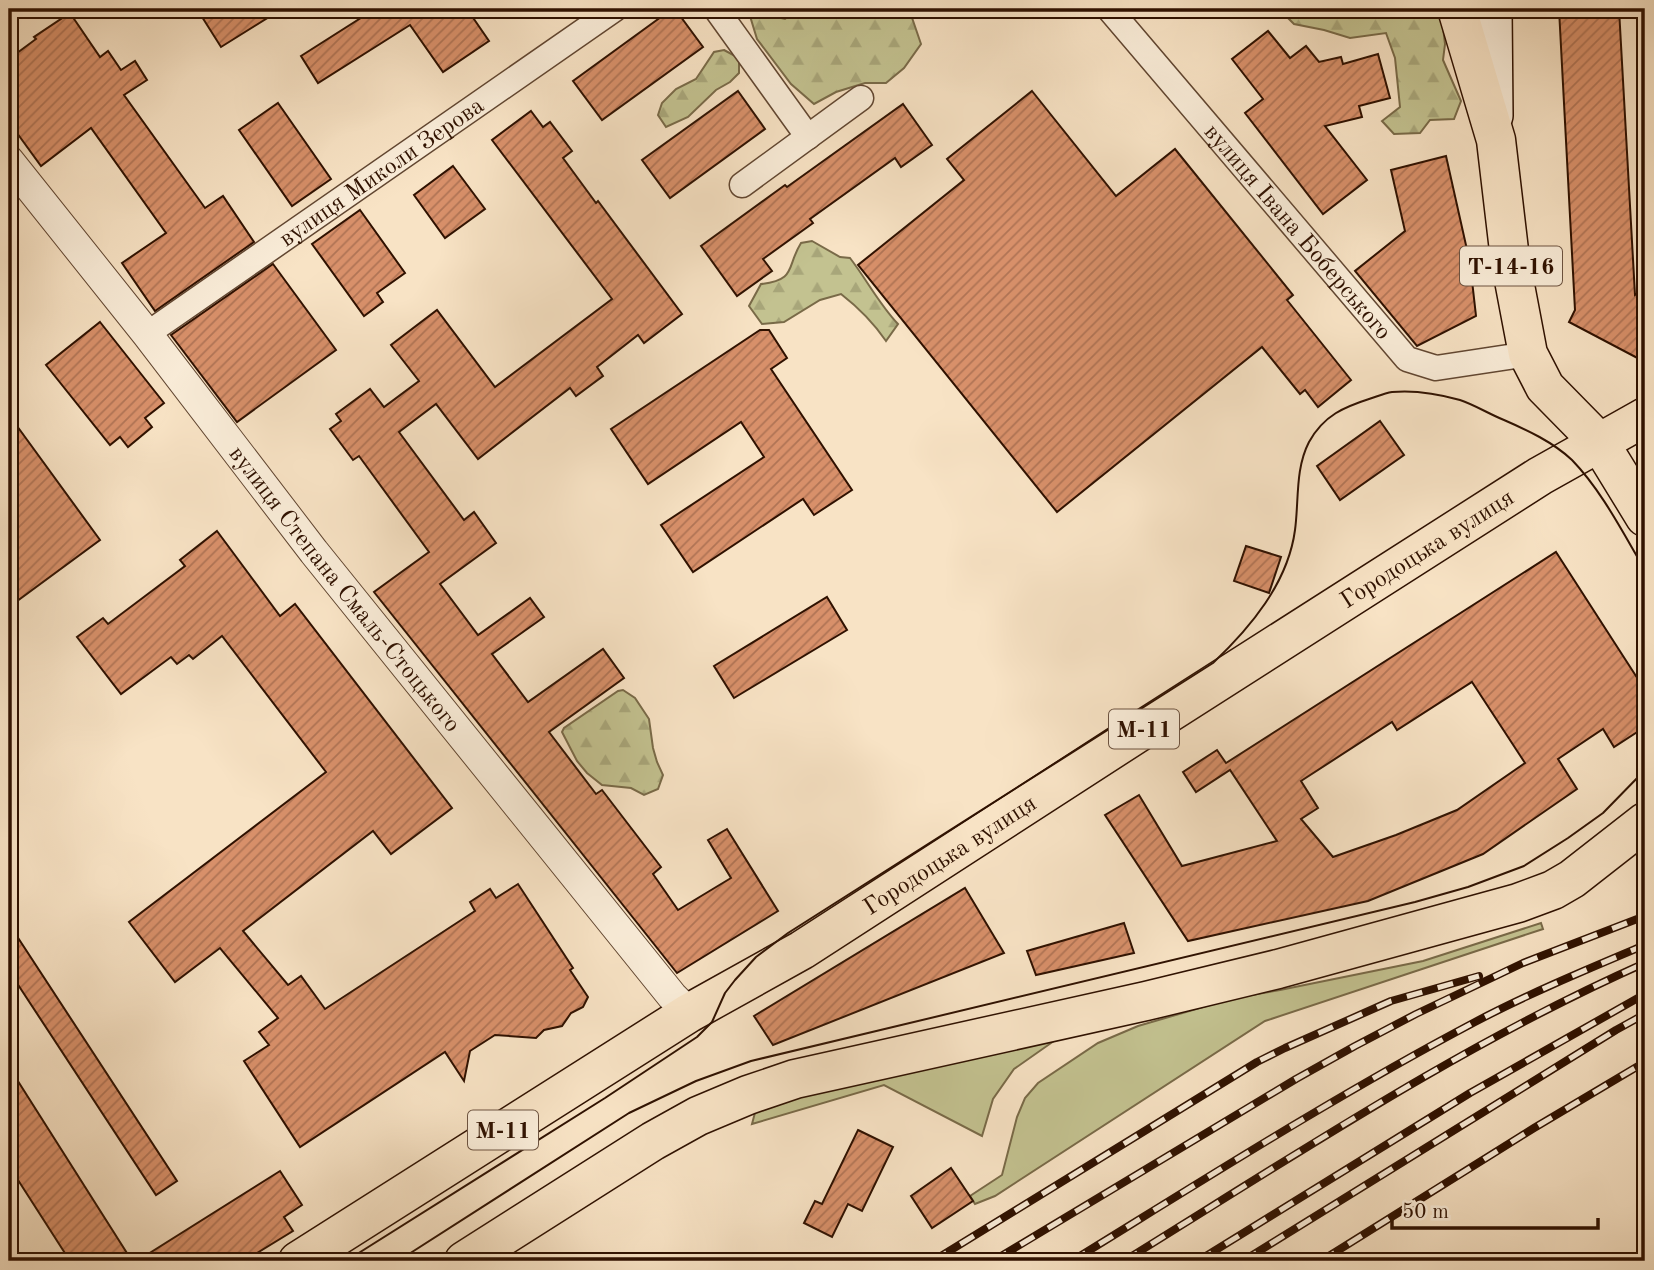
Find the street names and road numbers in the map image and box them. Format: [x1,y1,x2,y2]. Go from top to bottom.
street label: вулиця Миколи Зерова [276,94,489,252]
street label: вулиця Івана Боберського [1199,120,1395,345]
road number: Т-14-16 [1460,246,1562,286]
street label: вулиця Степана Смаль-Стоцького [224,442,464,737]
street label: Городоцька вулиця [1337,486,1519,614]
road number: М-11 [1109,709,1179,748]
street label: Городоцька вулиця [860,792,1041,921]
road number: М-11 [468,1110,538,1149]

